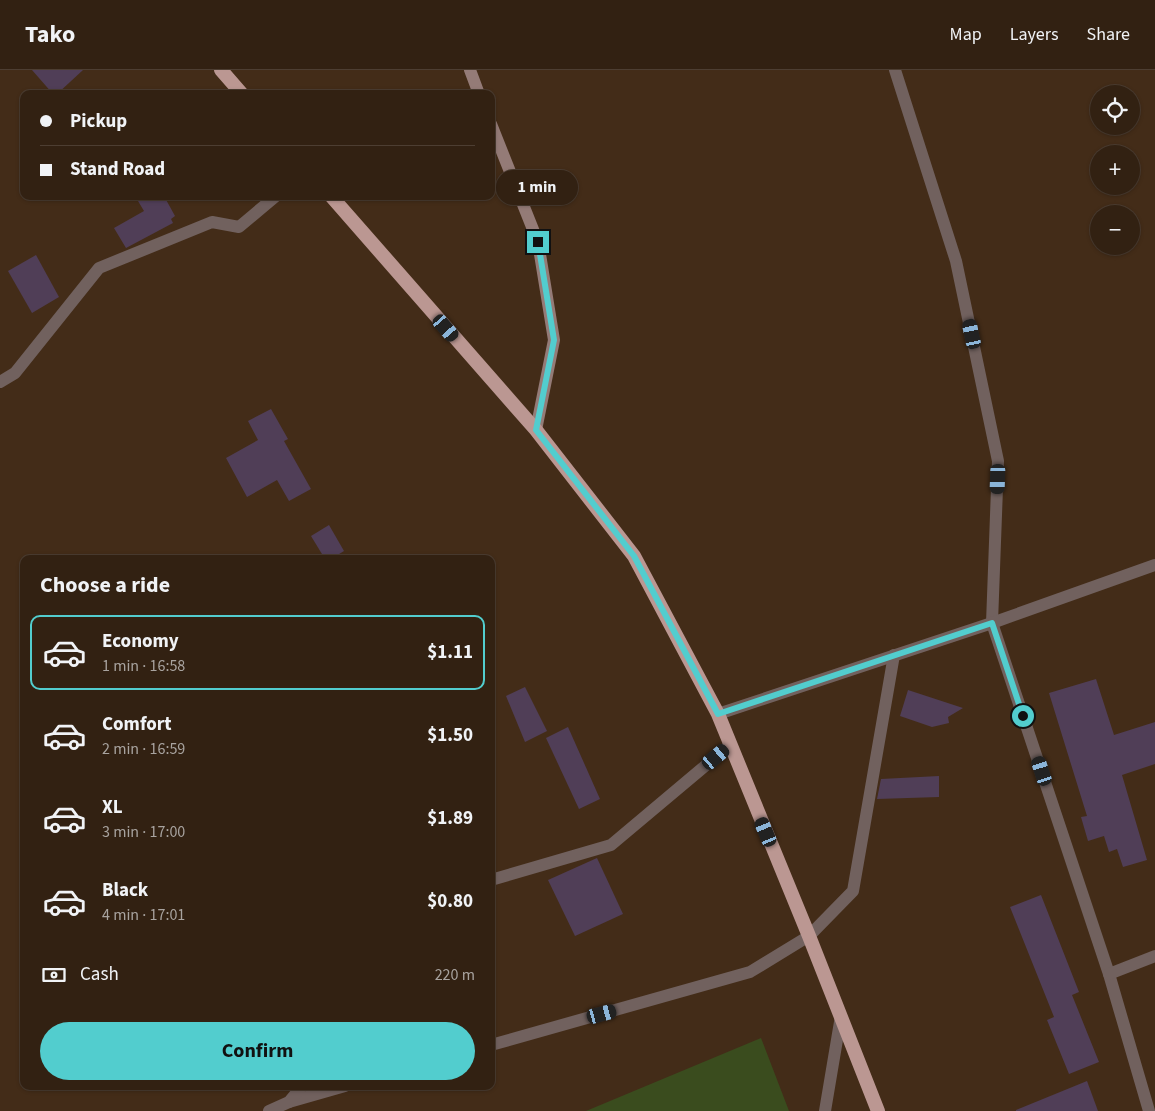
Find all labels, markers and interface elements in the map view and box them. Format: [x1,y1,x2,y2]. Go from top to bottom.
text: Tako [25,17,75,52]
text: Map [950,22,982,47]
text: Layers [1010,22,1059,47]
text: Share [1087,22,1130,47]
map controls [1090,85,1140,255]
button: locate [1090,85,1140,135]
text: Pickup [70,108,127,135]
button: + [1090,145,1140,195]
text: Stand Road [70,156,165,183]
callout: 1 min [497,170,579,204]
text: 1 min [518,176,556,198]
button: − [1090,205,1140,255]
route end [527,231,549,253]
car [430,312,461,344]
car [961,318,982,350]
car [989,464,1006,494]
text: Choose a ride [40,569,170,601]
text: Economy [102,628,179,655]
icon: car [42,630,87,675]
text: $1.11 [427,639,473,666]
text: 1 min · 16:58 [102,655,185,677]
route start [1012,705,1034,727]
text: Comfort [102,711,172,738]
icon: car [42,713,87,758]
text: $1.50 [427,722,473,749]
text: 2 min · 16:59 [102,738,185,760]
car [699,742,732,772]
car [1030,754,1053,788]
text: XL [102,794,123,821]
icon: car [42,796,87,841]
text: $1.89 [427,805,473,832]
car [753,815,778,849]
text: 3 min · 17:00 [102,821,185,843]
text: Black [102,877,148,904]
icon: car [42,879,87,924]
text: $0.80 [427,888,473,915]
text: 4 min · 17:01 [102,904,185,926]
icon: cash [40,961,68,989]
text: Cash [80,961,119,988]
text: 220 m [435,964,475,986]
car [585,1003,618,1025]
button: Confirm [40,1022,475,1080]

